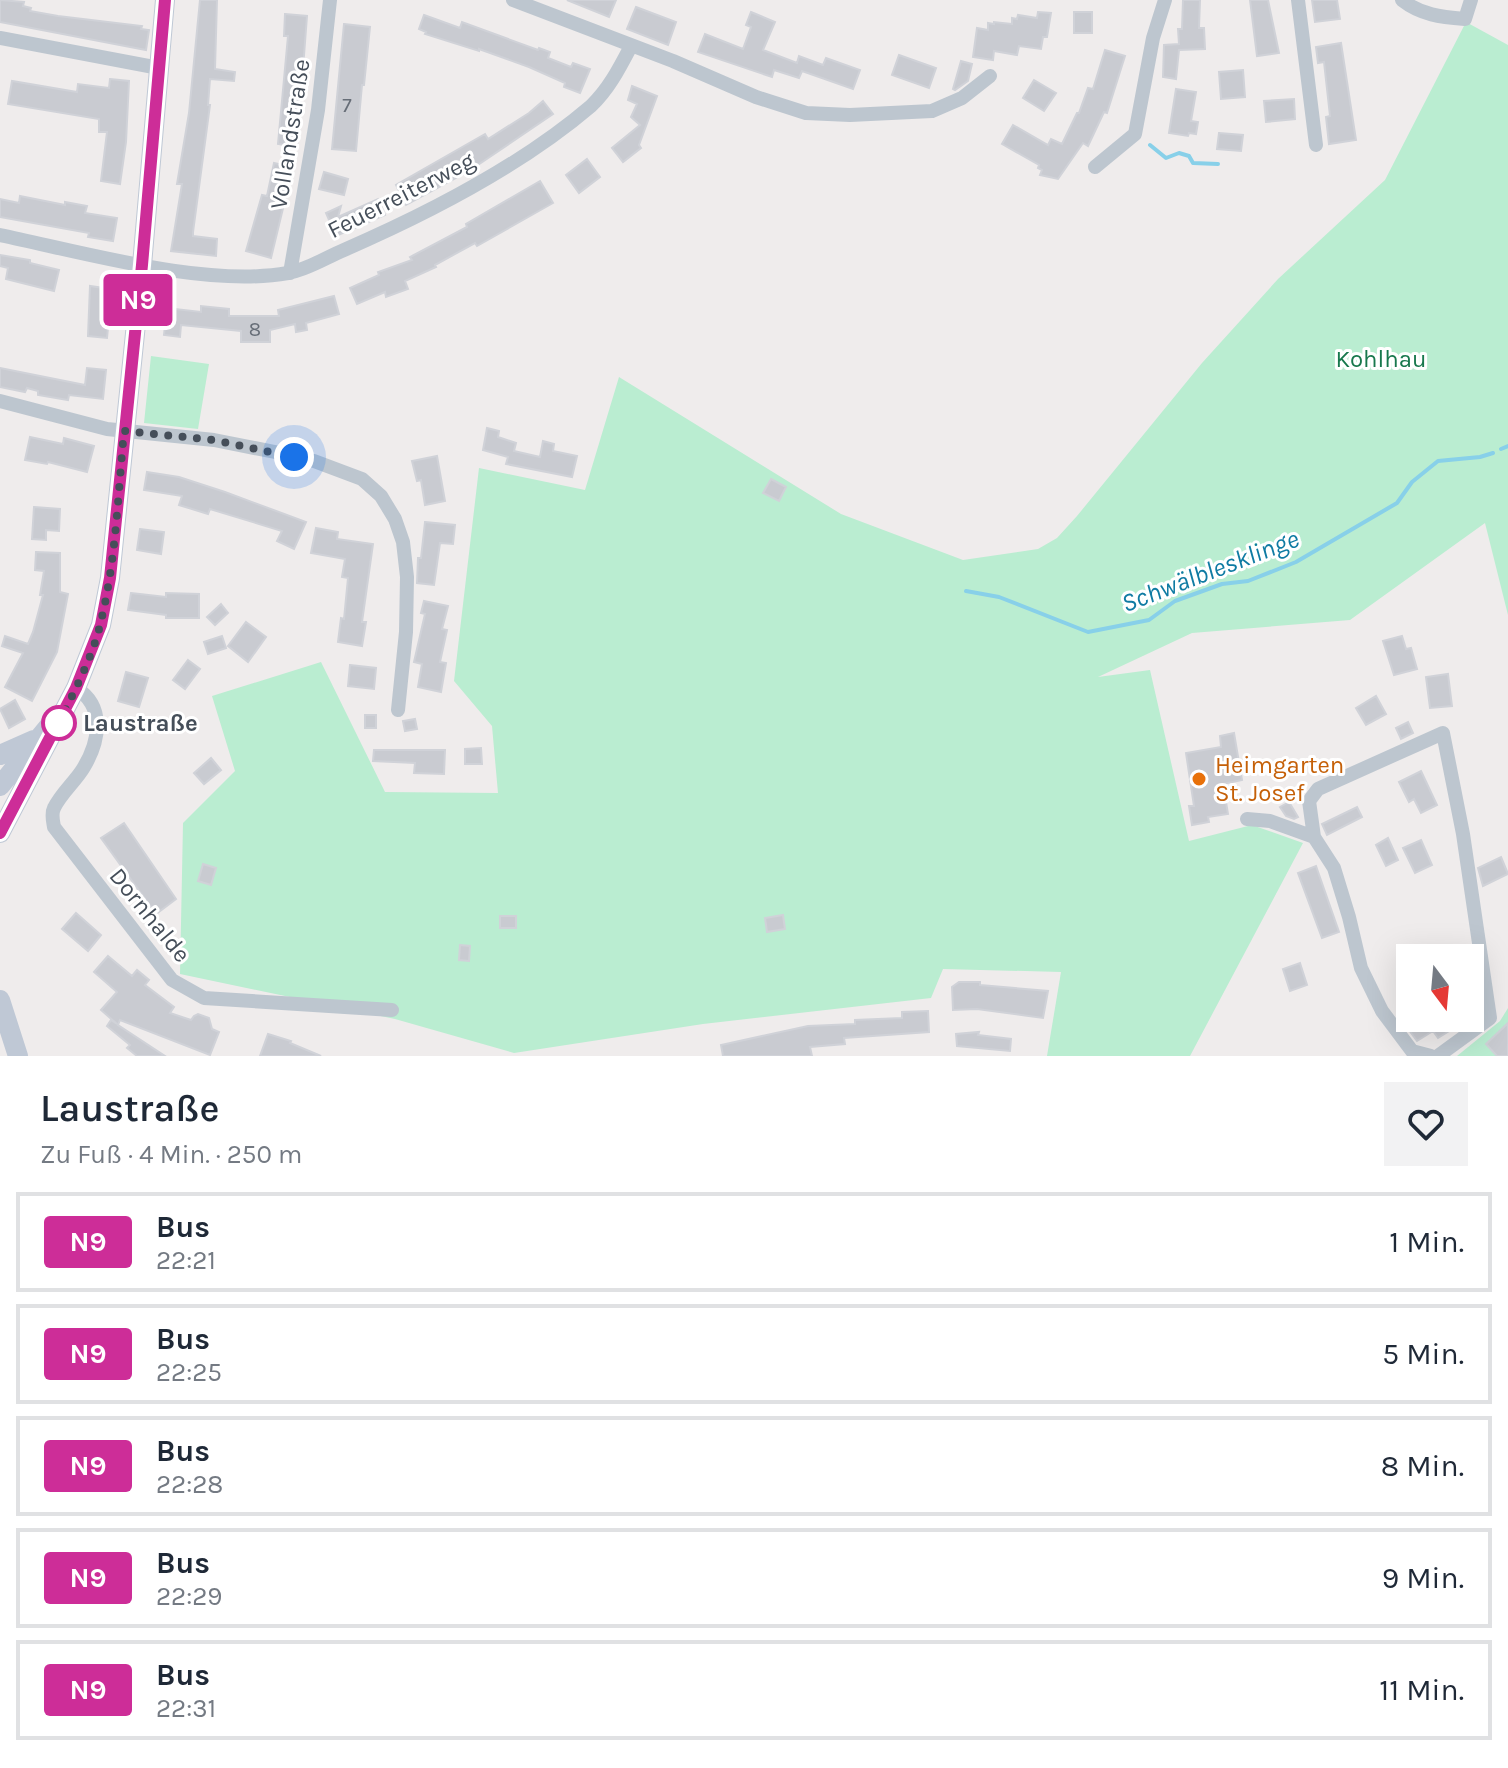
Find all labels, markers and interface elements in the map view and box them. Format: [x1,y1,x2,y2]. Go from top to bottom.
street label: Vollandstraße [264,57,316,211]
house number: 7 [342,94,352,117]
street label: Feuerreiterweg [323,146,480,244]
line badge: N9 [102,274,174,326]
text: N9 [119,283,157,316]
house number: 8 [249,318,261,341]
park label: Kohlhau [1335,345,1427,373]
your location [274,437,314,477]
water label: Schwälblesklinge [1117,523,1303,619]
marker: Laustraße [42,706,76,740]
place label: Laustraße [83,709,198,737]
place label: Heimgarten St. Josef [1215,751,1344,807]
marker: Heimgarten St. Josef [1190,770,1208,788]
street label: Dornhalde [104,862,196,968]
north arrow [1396,944,1484,1032]
map controls [1396,944,1484,1032]
button: heart [1384,1082,1468,1166]
text: Laustraße [40,1086,220,1131]
text: Zu Fuß · 4 Min. · 250 m [40,1139,302,1170]
text: Bus [156,1209,210,1245]
text: 1 Min. [1389,1224,1464,1260]
text: N9 [69,1225,107,1258]
text: 22:21 [156,1245,216,1276]
text: Bus [156,1321,210,1357]
text: 5 Min. [1382,1336,1464,1372]
text: N9 [69,1337,107,1370]
text: 22:25 [156,1357,222,1388]
text: Bus [156,1433,210,1469]
text: 8 Min. [1381,1448,1464,1484]
text: N9 [69,1449,107,1482]
text: 22:28 [156,1469,223,1500]
text: Bus [156,1545,210,1581]
text: 9 Min. [1382,1560,1464,1596]
text: N9 [69,1561,107,1594]
text: 22:29 [156,1581,222,1612]
text: Bus [156,1657,210,1693]
text: 11 Min. [1379,1672,1464,1708]
text: N9 [69,1673,107,1706]
text: 22:31 [156,1693,216,1724]

